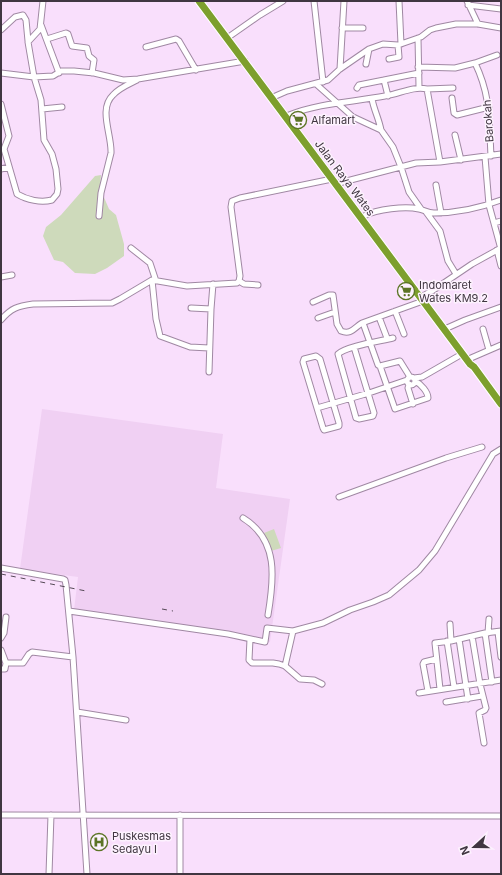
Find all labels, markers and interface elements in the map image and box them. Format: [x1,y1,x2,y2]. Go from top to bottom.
street label: Barokah [480,99,496,143]
supermarket icon: Alfamart [288,110,308,130]
place label: Alfamart [311,113,355,127]
street label: Jalan Raya Wates [312,137,378,219]
place label: Indomaret Wates KM9.2 [419,278,488,305]
supermarket icon: Indomaret Wates KM9.2 [396,281,416,301]
north arrow [454,827,494,867]
place label: Puskesmas Sedayu I [112,829,171,856]
hospital icon: Puskesmas Sedayu I [89,832,109,852]
text: N [457,844,473,857]

